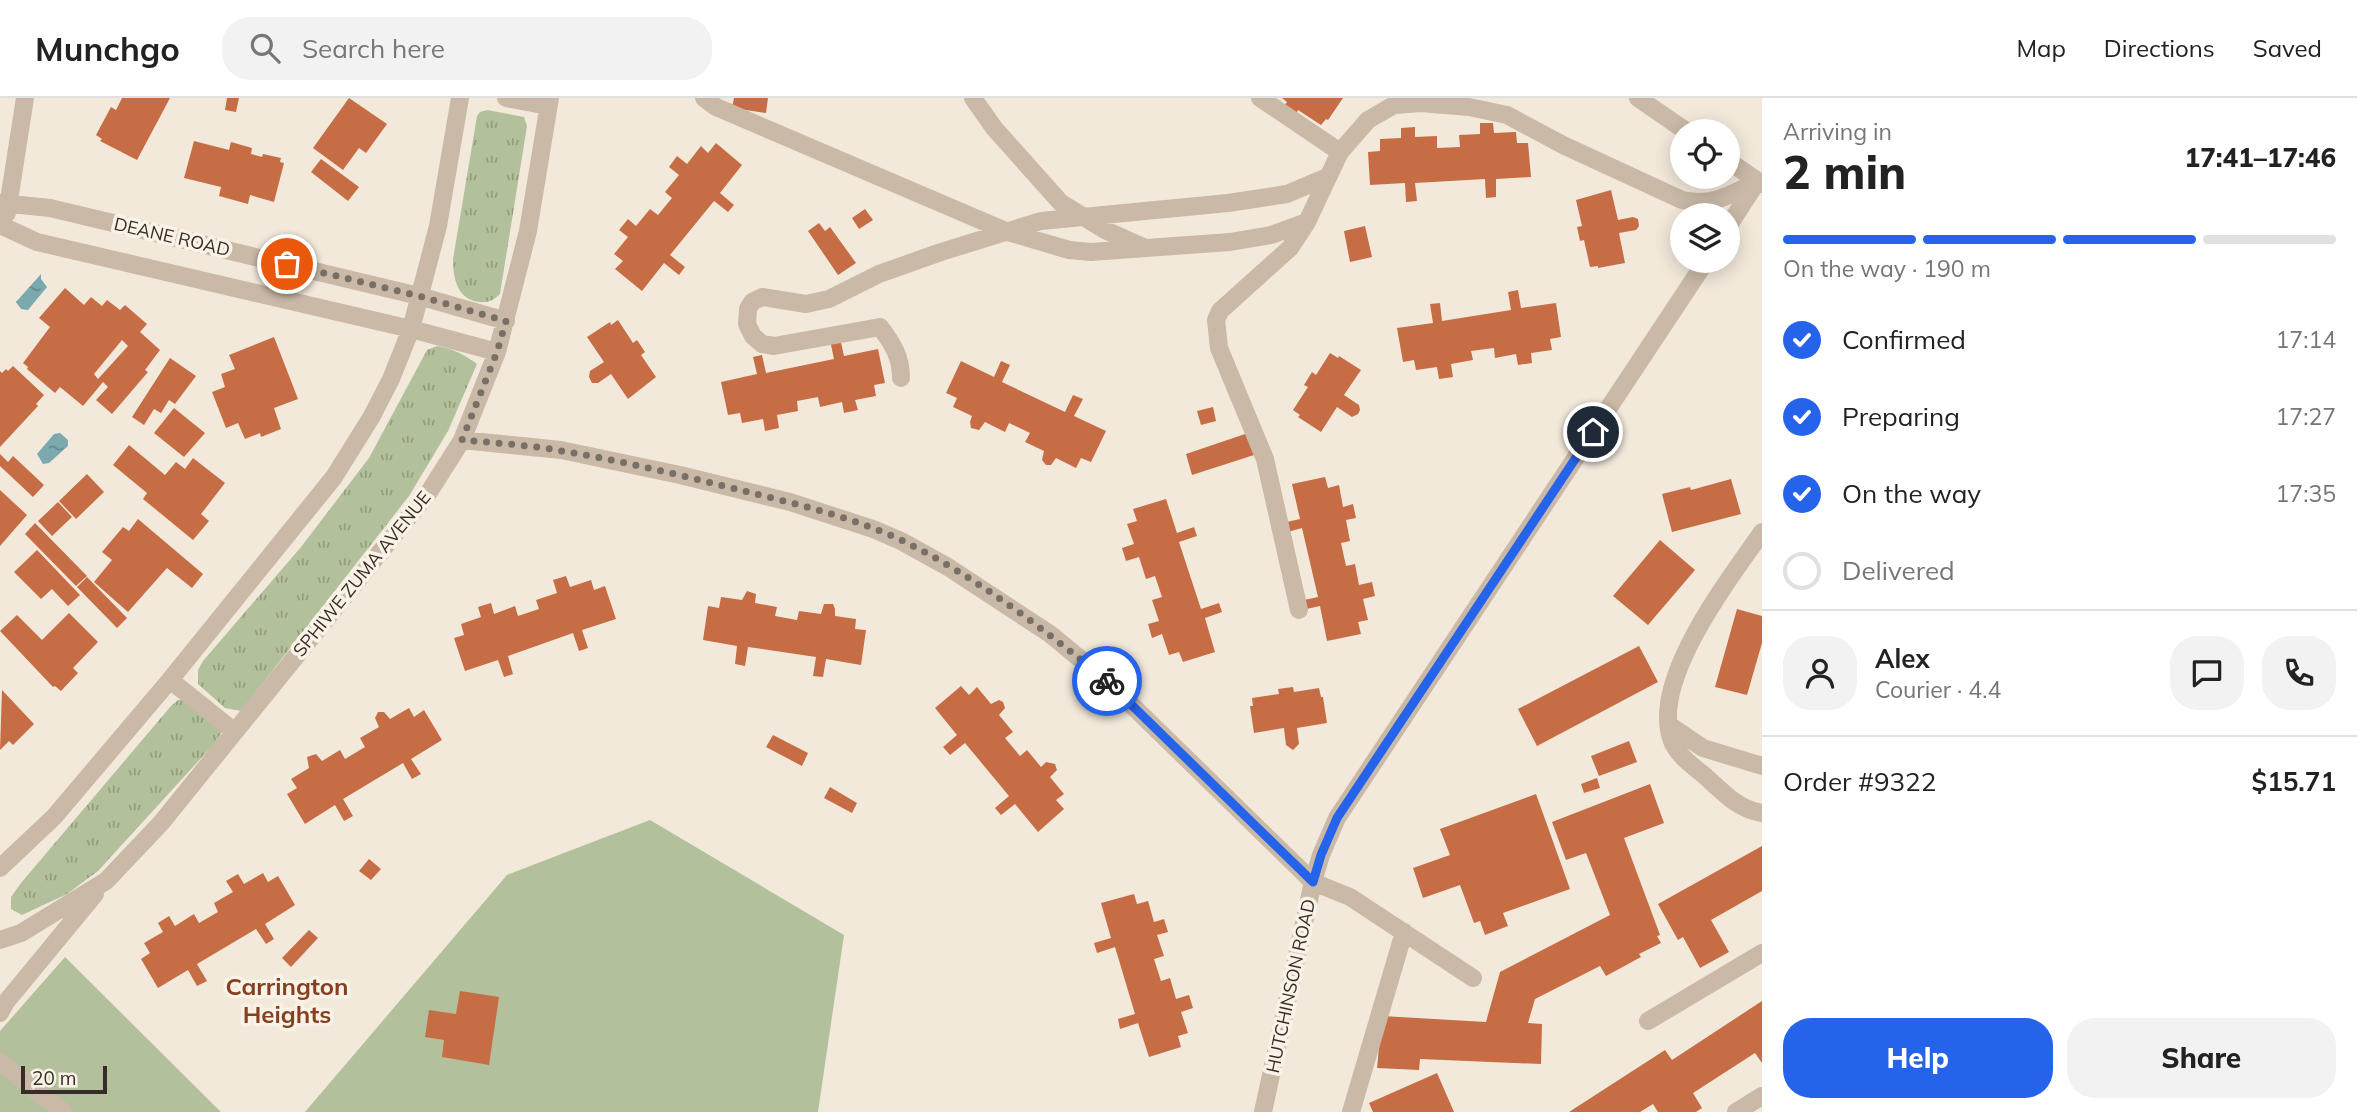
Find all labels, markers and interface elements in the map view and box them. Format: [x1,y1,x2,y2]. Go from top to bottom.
search box [222,17,712,80]
text: Munchgo [35,28,180,69]
icon: search [246,29,284,67]
text: Search here [302,32,445,65]
text: Map [2016,33,2066,63]
text: Directions [2104,33,2215,63]
text: Saved [2253,33,2322,63]
text: Arriving in [1783,117,1892,146]
map controls [1670,119,1740,273]
button: locate [1670,119,1740,189]
text: 17:41–17:46 [2185,141,2336,174]
text: 2 min [1783,143,1906,201]
button: layers [1670,203,1740,273]
street label: DEANE ROAD [112,212,232,261]
pin [257,234,317,294]
icon: bag [268,245,306,283]
text: On the way · 190 m [1783,254,1991,283]
icon: check [1783,321,1821,359]
text: Confirmed [1842,323,1966,356]
text: 17:14 [2276,325,2336,354]
icon: check [1783,398,1821,436]
text: Preparing [1842,400,1960,433]
pin [1563,402,1623,462]
text: 17:27 [2276,402,2336,431]
icon: home [1574,413,1612,451]
icon: check [1783,475,1821,513]
text: On the way [1842,477,1981,510]
text: 17:35 [2276,479,2336,508]
street label: SPHIWE ZUMA AVENUE [288,486,436,661]
text: Delivered [1842,554,1955,587]
button: person [1783,636,1857,710]
button: chat [2170,636,2244,710]
button: phone [2262,636,2336,710]
text: Alex [1875,642,1930,675]
courier [1072,646,1142,716]
icon: bike [1088,662,1126,700]
text: Courier · 4.4 [1875,675,2001,704]
text: Order #9322 [1783,765,1936,798]
text: $15.71 [2252,765,2336,798]
street label: HUTCHINSON ROAD [1261,897,1320,1075]
district label: Carrington Heights [225,971,349,1029]
button: Help [1783,1018,2053,1098]
button: Share [2067,1018,2336,1098]
scale bar [21,1063,107,1095]
text: 20 m [32,1066,76,1090]

